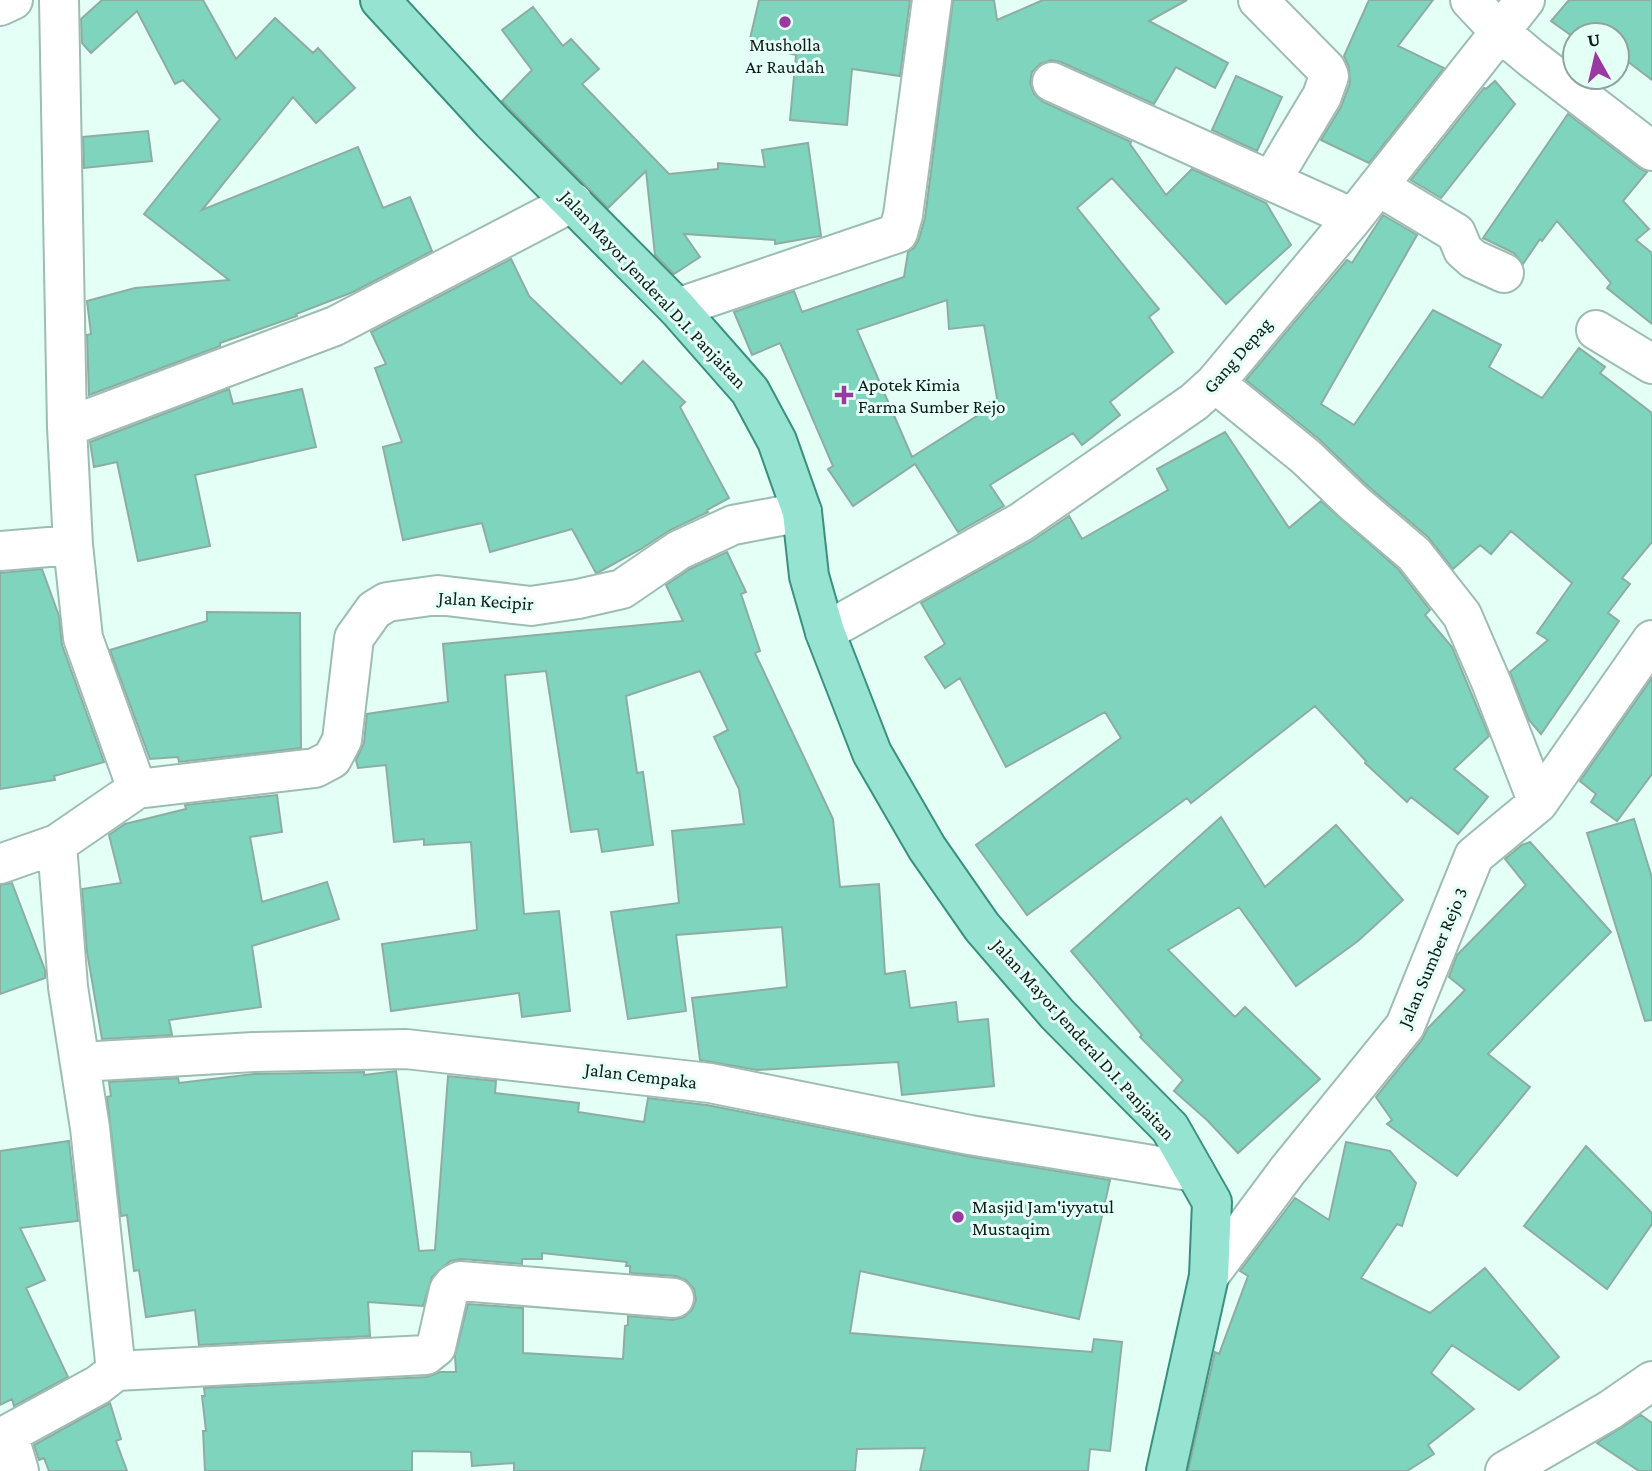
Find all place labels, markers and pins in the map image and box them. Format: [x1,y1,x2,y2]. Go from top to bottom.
marker: Musholla Ar Raudah [777,14,793,30]
place label: Musholla Ar Raudah [745,34,825,77]
place label: Apotek Kimia Farma Sumber Rejo [858,374,1006,418]
marker: Apotek Kimia Farma Sumber Rejo [836,387,852,403]
place label: Masjid Jam'iyyatul Mustaqim [972,1196,1114,1239]
marker: Masjid Jam'iyyatul Mustaqim [950,1209,966,1225]

